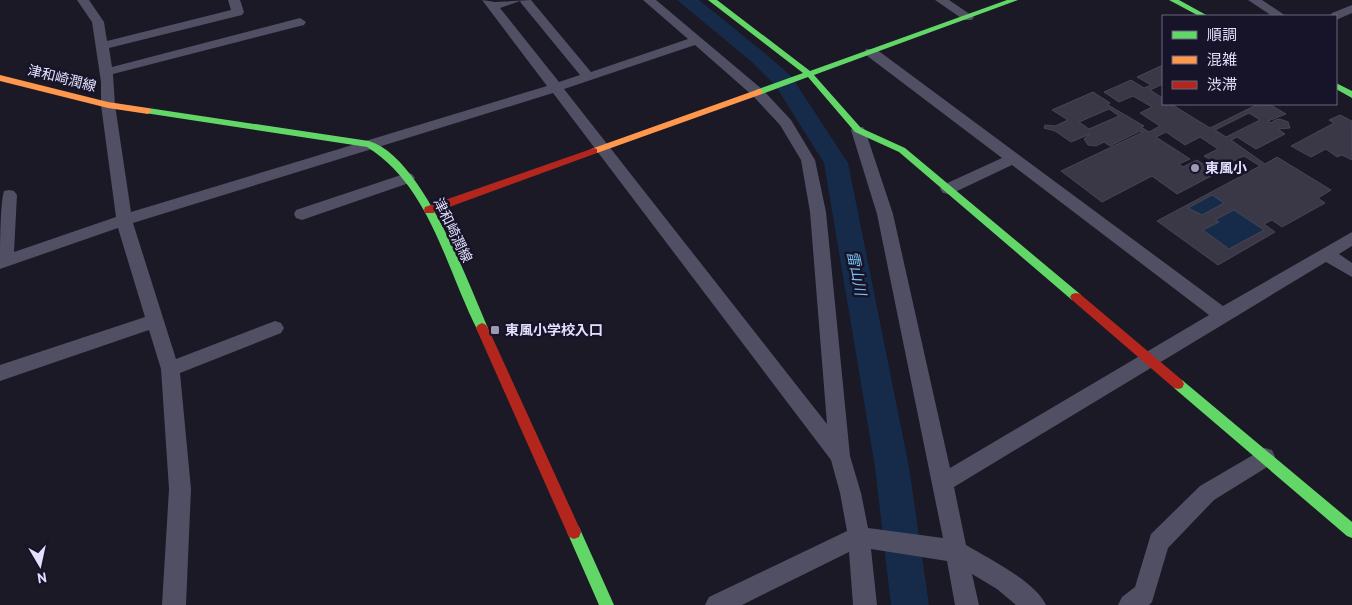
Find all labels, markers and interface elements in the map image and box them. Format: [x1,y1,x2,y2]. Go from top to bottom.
legend [1162,15,1337,105]
text: 順調 [1207,25,1237,44]
text: 混雑 [1207,50,1237,69]
street label: 津和崎潤線 [26,61,98,95]
text: 渋滞 [1207,75,1237,94]
place label: 東風小 [1205,159,1247,177]
marker: 東風小 [1189,162,1201,174]
street label: 津和崎潤線 [430,195,476,265]
water label: 雷山川 [843,249,871,299]
place label: 東風小学校入口 [505,321,603,339]
marker: 東風小学校入口 [489,324,501,336]
north arrow [15,540,65,590]
text: N [36,568,48,587]

